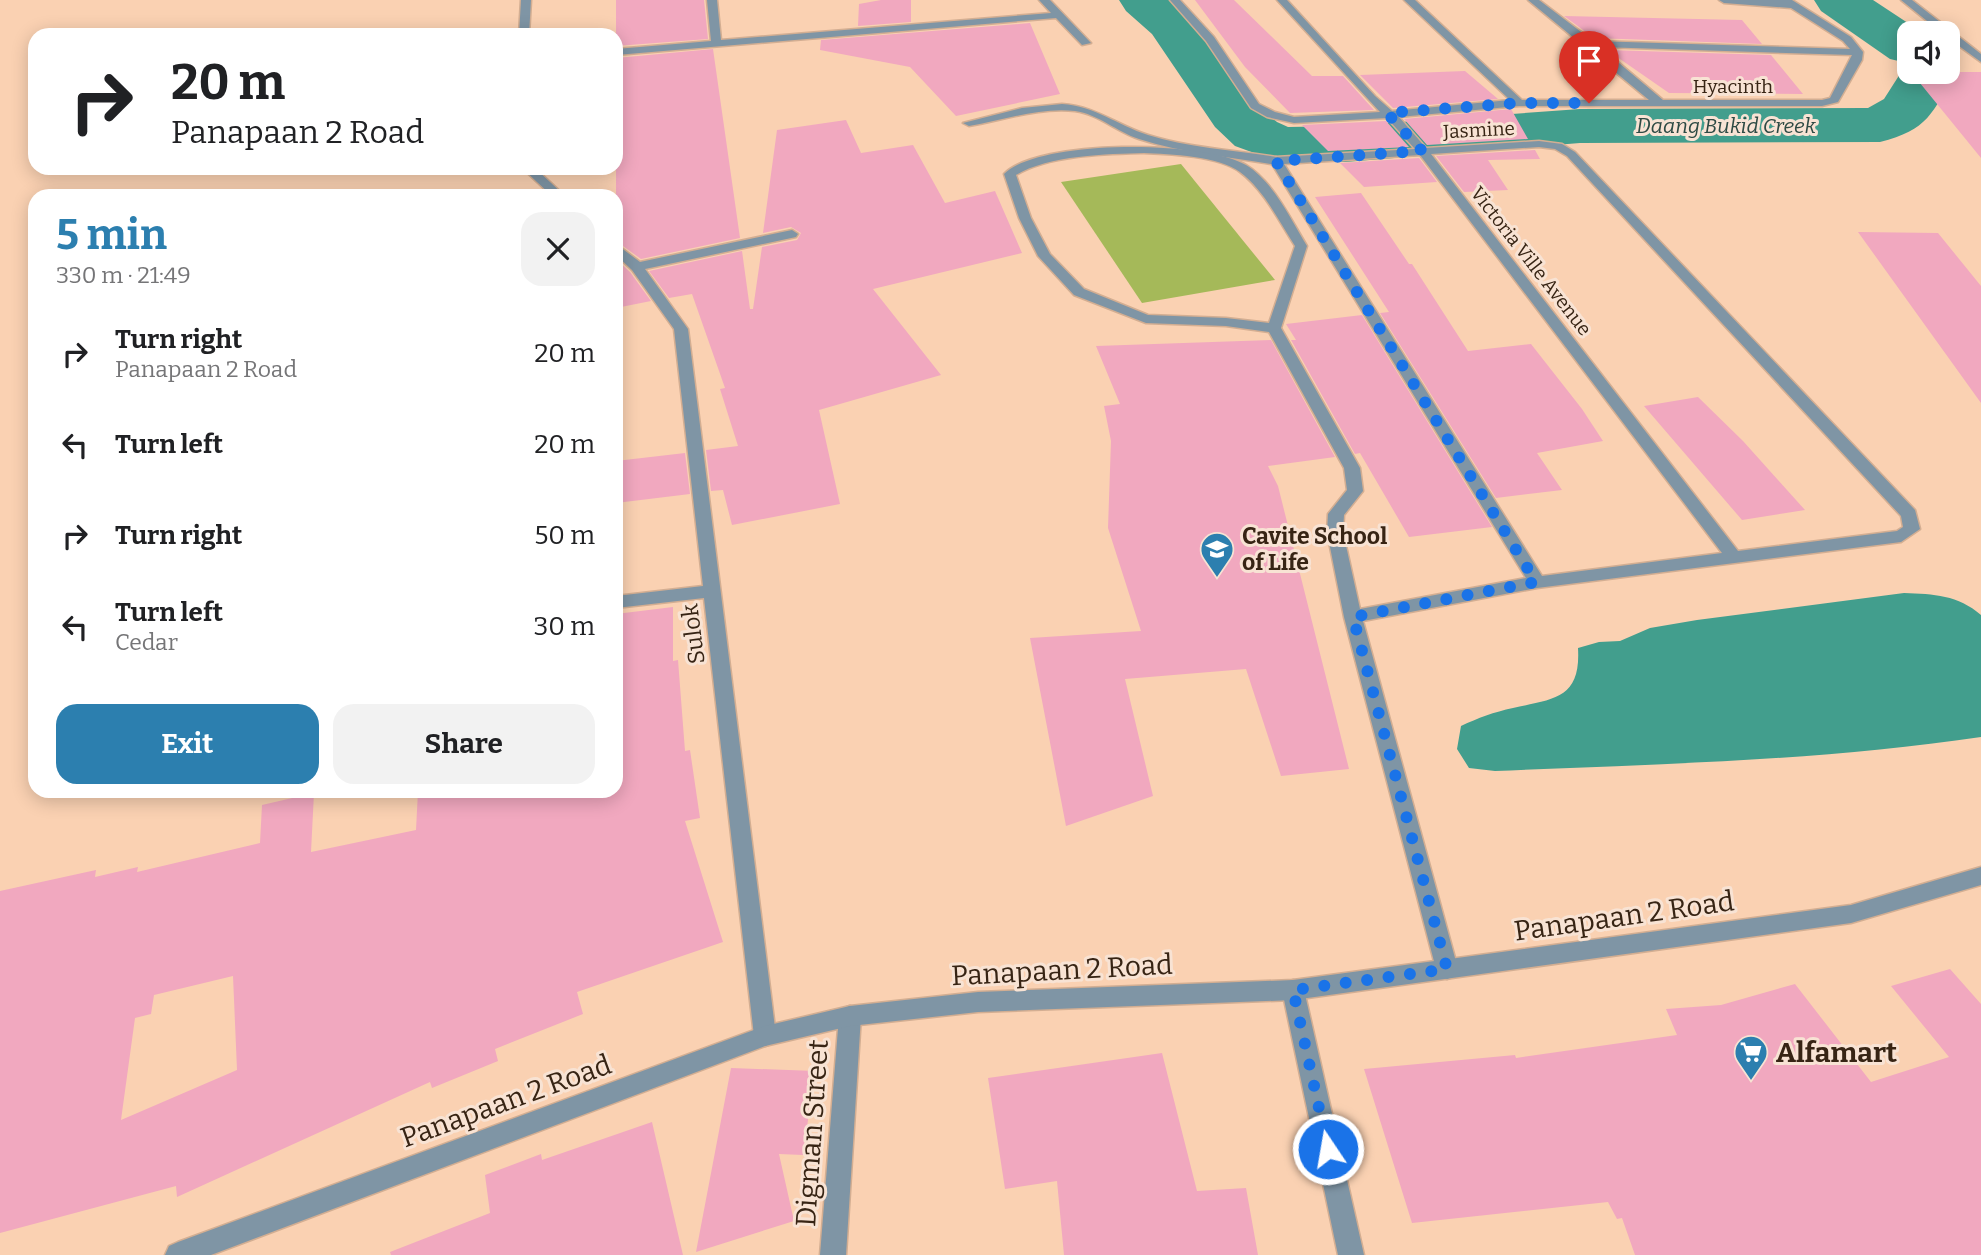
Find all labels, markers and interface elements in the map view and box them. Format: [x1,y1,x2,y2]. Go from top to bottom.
map controls [1897,21,1960,84]
button: sound [1897,21,1960,84]
pin [1559,31,1619,103]
icon: arrive [1570,42,1608,80]
text: 20 m [171,53,285,112]
icon: right [56,56,147,147]
street label: Hyacinth [1693,75,1773,98]
text: Panapaan 2 Road [171,113,424,151]
water label: Daang Bukid Creek [1636,113,1817,139]
street label: Jasmine [1442,117,1515,143]
street label: Victoria Ville Avenue [1466,182,1596,340]
text: 5 min [56,210,167,260]
button: close [521,212,595,286]
text: 330 m · 21:49 [56,261,191,289]
text: Turn right [115,324,242,355]
icon: right [56,335,94,373]
text: 20 m [534,338,595,369]
text: Panapaan 2 Road [115,355,297,383]
icon: left [56,426,94,464]
text: Turn left [115,429,223,460]
text: 20 m [534,429,595,460]
icon: right [56,517,94,555]
text: Turn right [115,520,242,551]
text: 50 m [534,520,595,551]
place label: Cavite School of Life [1242,522,1387,576]
school or university icon: Cavite School of Life [1198,530,1236,579]
text: Turn left [115,597,223,628]
street label: Sulok [675,602,711,666]
icon: left [56,608,94,646]
text: 30 m [534,611,595,642]
text: Cedar [115,628,178,656]
button: Exit [56,704,319,784]
button: Share [333,704,595,784]
street label: Panapaan 2 Road [1512,884,1736,948]
street label: Panapaan 2 Road [950,948,1174,992]
supermarket icon: Alfamart [1732,1033,1770,1082]
place label: Alfamart [1776,1036,1897,1069]
street label: Digman Street [789,1038,835,1228]
street label: Panapaan 2 Road [396,1048,616,1154]
position arrow [1291,1112,1365,1186]

